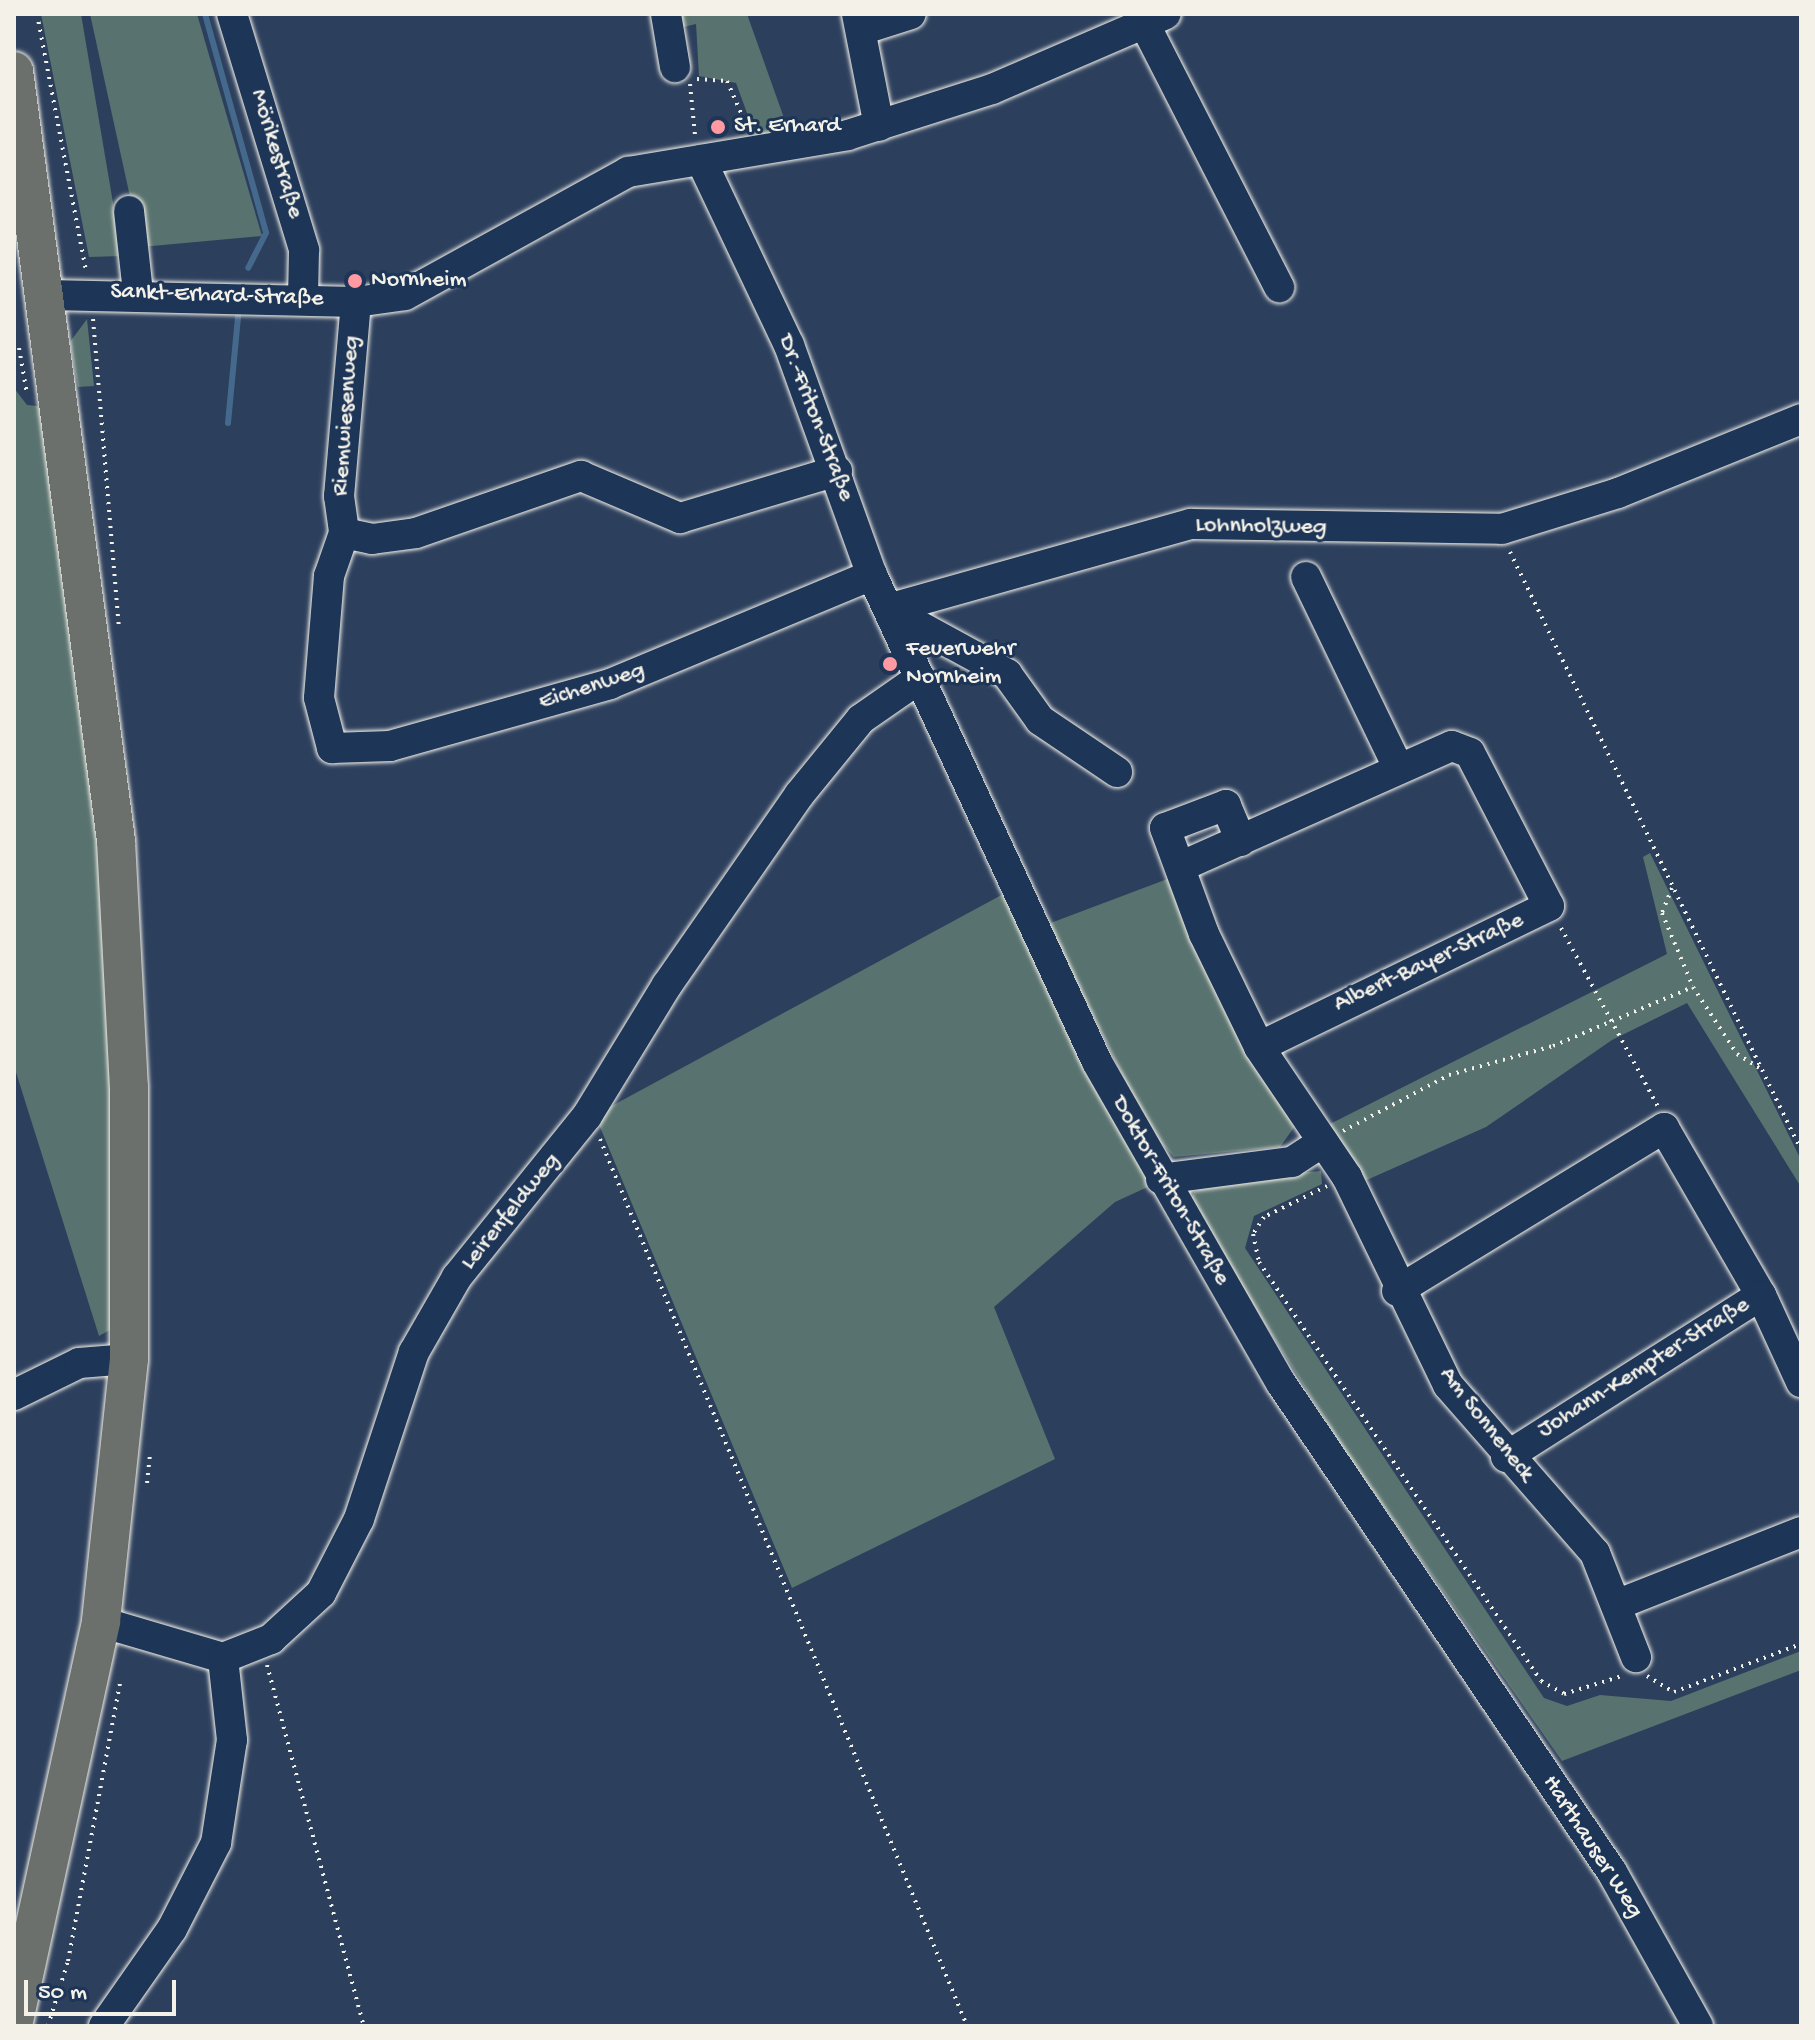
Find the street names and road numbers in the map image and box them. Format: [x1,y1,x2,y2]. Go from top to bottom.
street label: Mörikestraße [243,86,309,222]
street label: Sankt-Erhard-Straße [110,278,324,314]
street label: Dr.-Friton-Straße [770,331,860,505]
street label: Riemwiesenweg [327,335,367,497]
street label: Lohnholzweg [1195,511,1327,543]
street label: Eichenweg [535,656,649,718]
street label: Albert-Bayer-Straße [1330,906,1528,1020]
street label: Doktor-Friton-Straße [1104,1091,1236,1291]
street label: Leirenfeldweg [455,1148,567,1276]
street label: Johann-Kempter-Straße [1533,1291,1755,1445]
street label: Am Sonneneck [1432,1362,1540,1488]
street label: Harthauser Weg [1535,1770,1649,1924]

